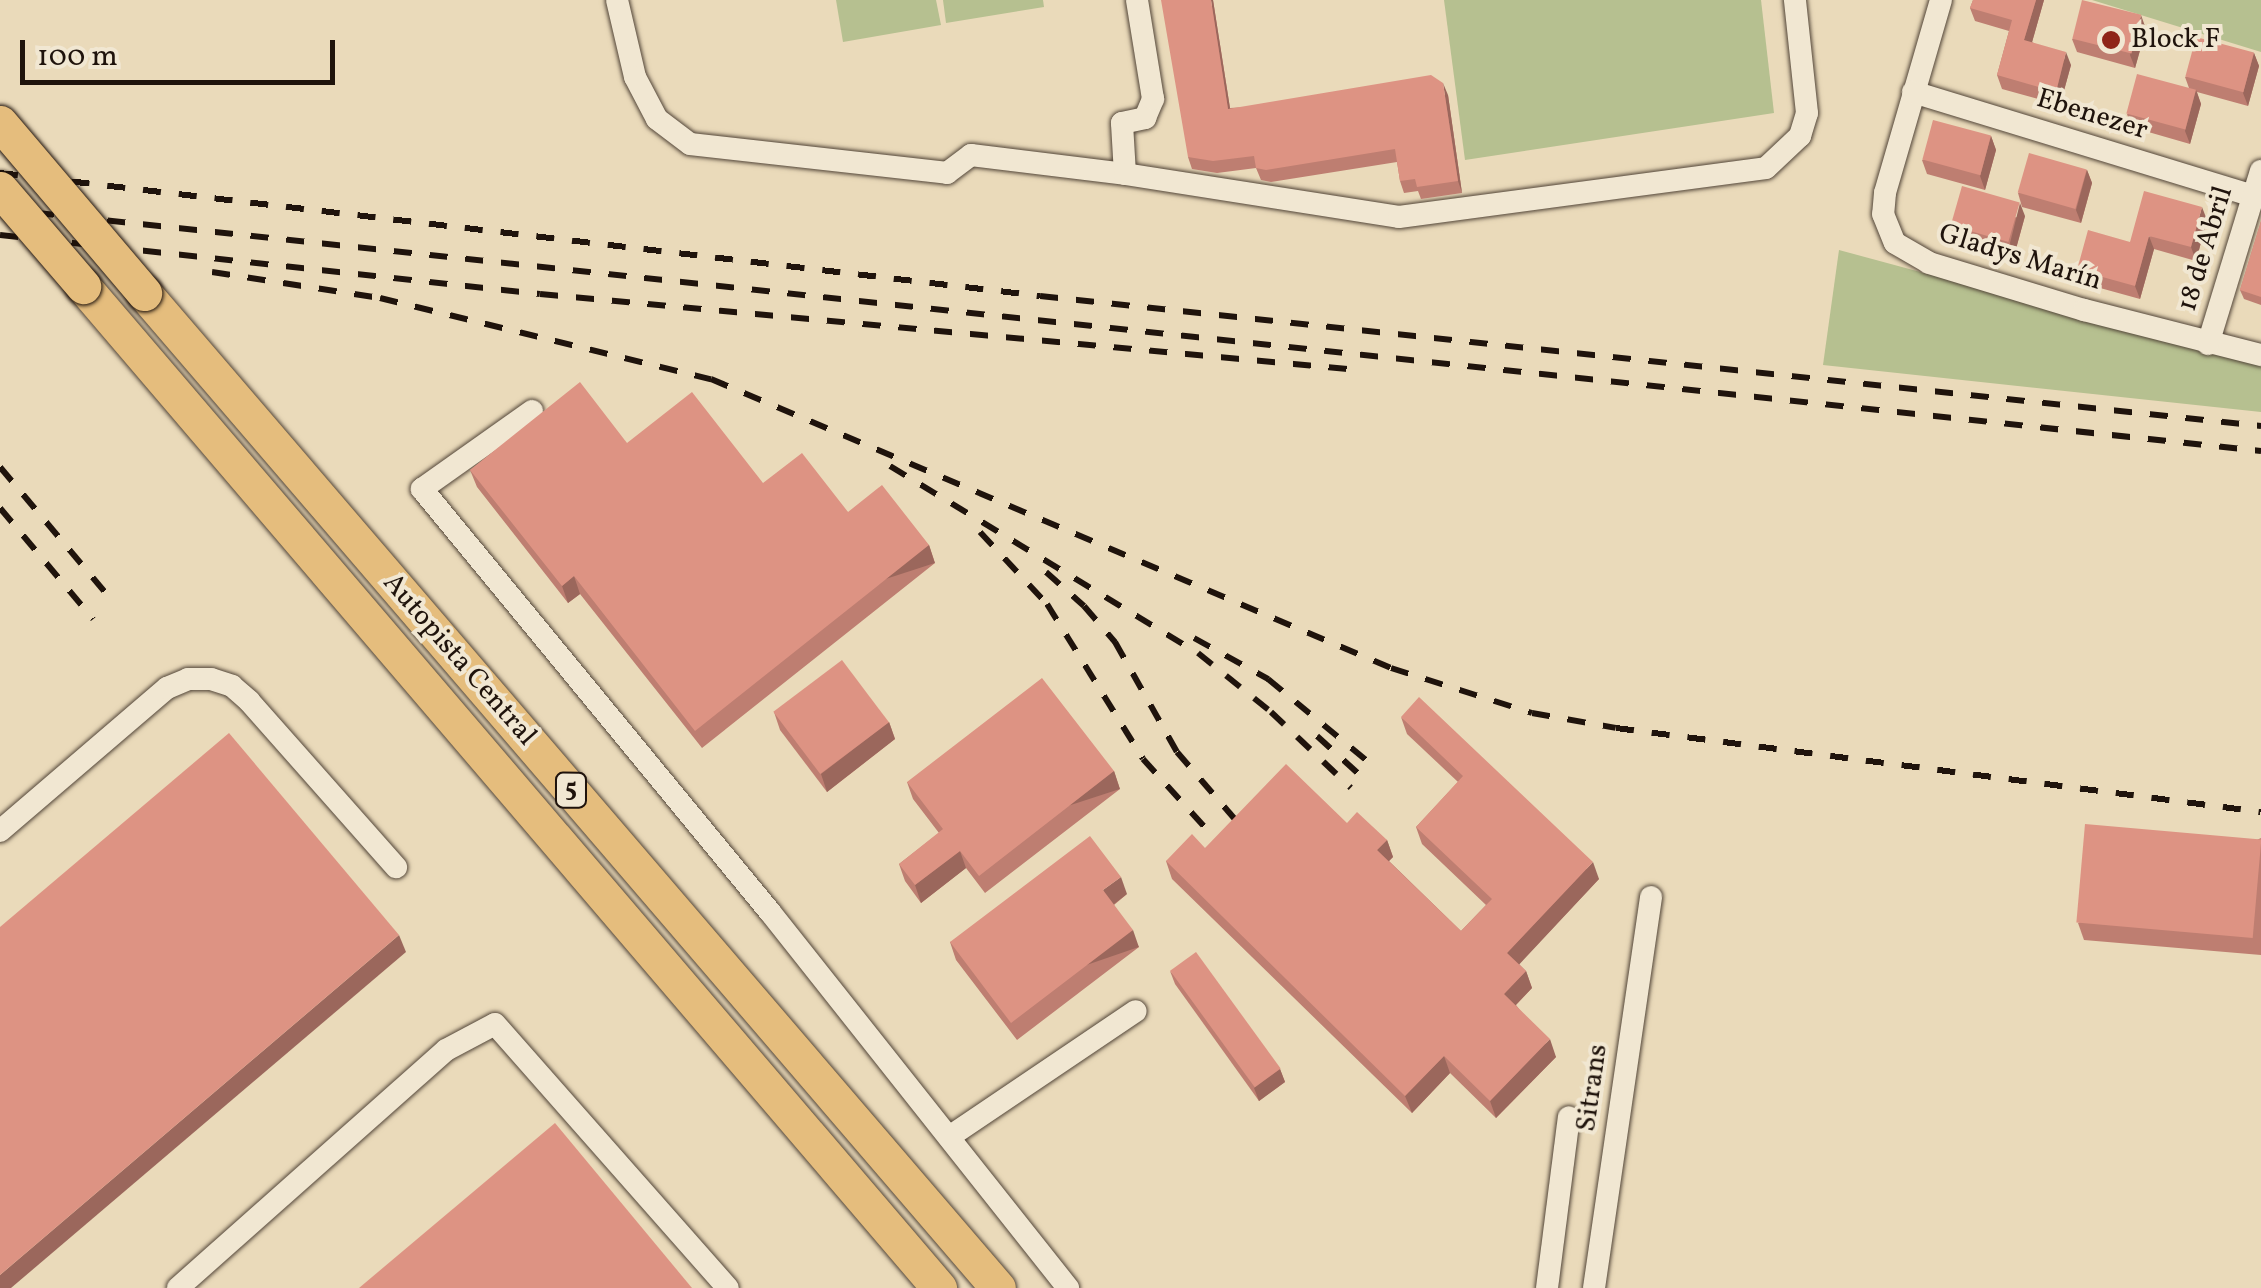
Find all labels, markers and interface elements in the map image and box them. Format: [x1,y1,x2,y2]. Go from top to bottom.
scale bar [25,20,340,82]
place label: Block F [2131,23,2220,57]
marker: Block F [2100,29,2122,51]
text: 100 m [37,36,118,78]
street label: Ebenezer [2032,82,2152,148]
street label: 18 de Abril [2171,182,2241,316]
street label: Gladys Marín [1935,217,2105,299]
street label: Autopista Central [375,567,543,753]
road number: 5 [554,770,588,810]
street label: Sitrans [1570,1042,1616,1134]

